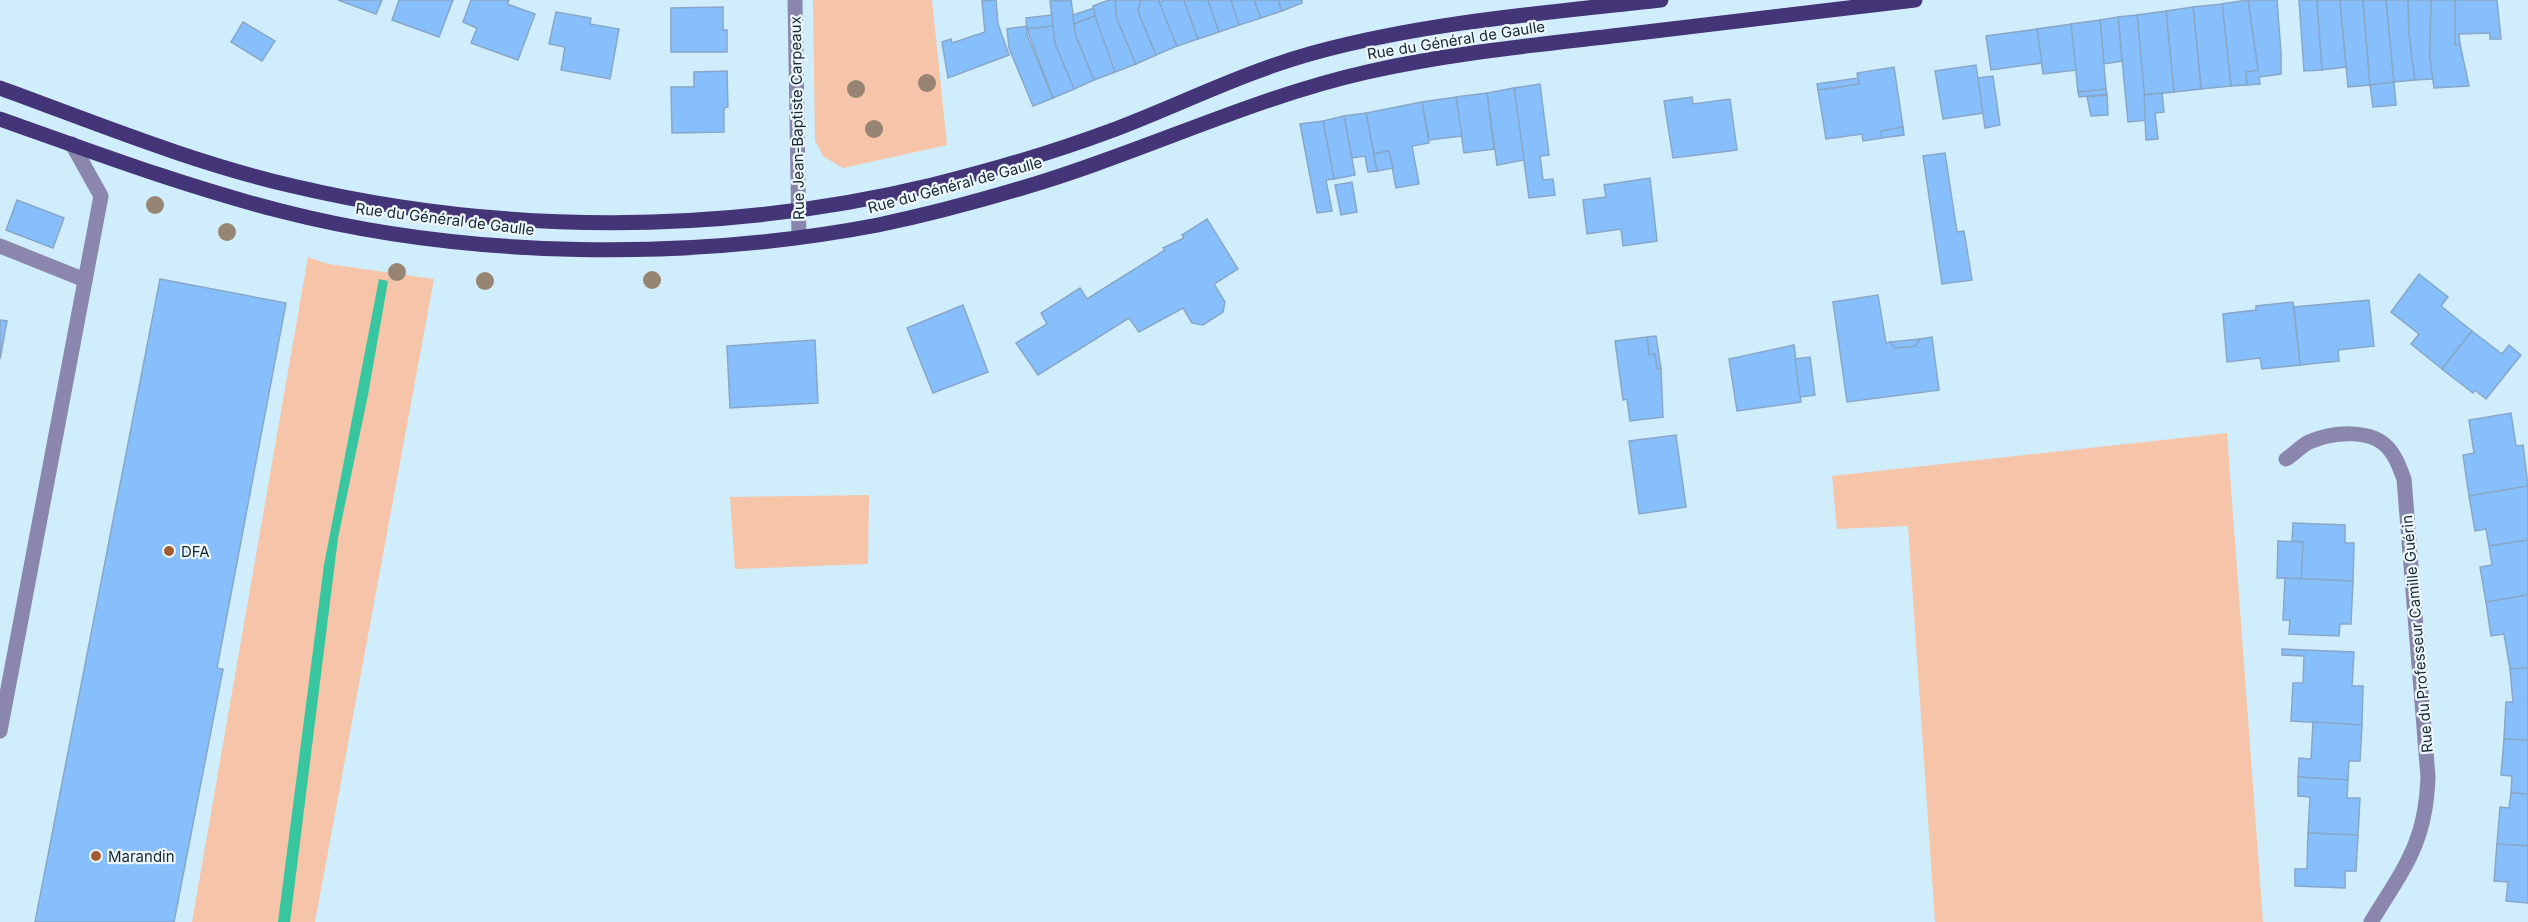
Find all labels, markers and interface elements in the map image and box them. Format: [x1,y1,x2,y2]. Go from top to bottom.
street label: Rue Jean-Baptiste Carpeaux [786,16,808,220]
street label: Rue du Général de Gaulle [1366,17,1546,63]
street label: Rue du Général de Gaulle [866,153,1044,217]
street label: Rue du Général de Gaulle [355,199,535,239]
street label: Rue du Professeur Camille Guérin [2397,514,2437,754]
place label: DFA [181,542,210,561]
marker: DFA [162,544,176,558]
place label: Marandin [108,847,175,866]
marker: Marandin [89,849,103,863]

